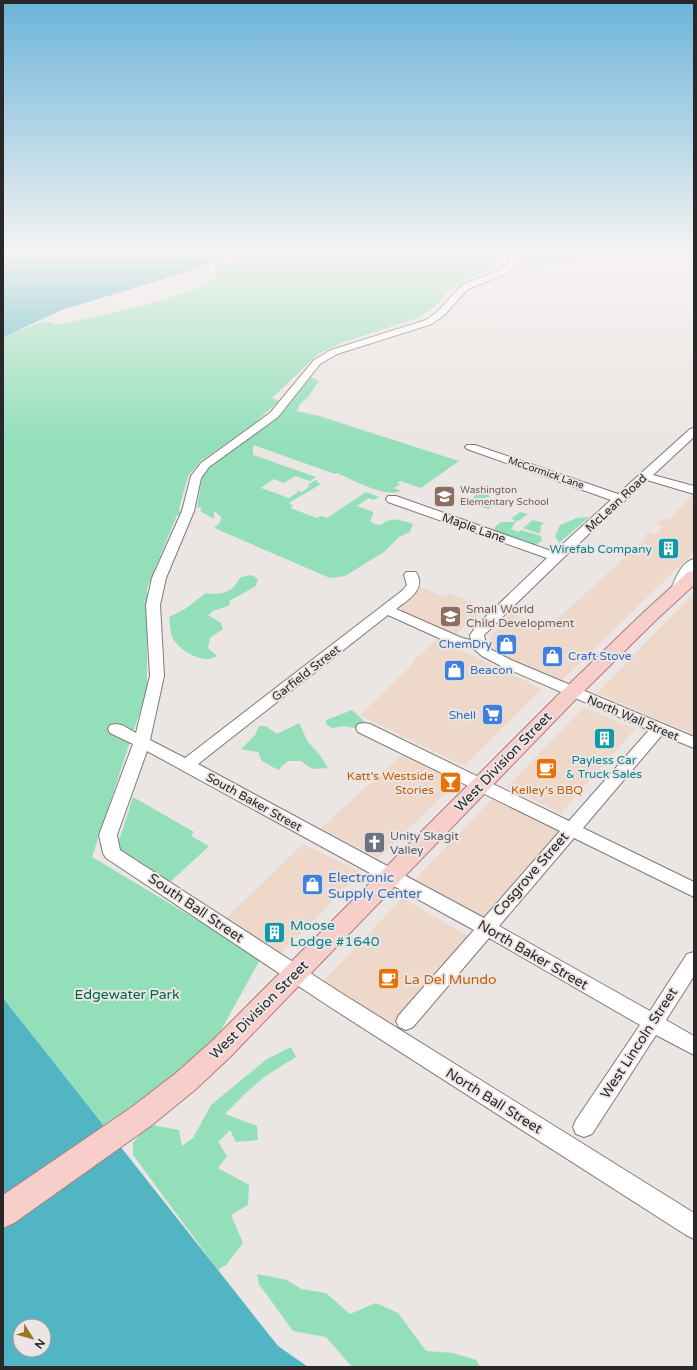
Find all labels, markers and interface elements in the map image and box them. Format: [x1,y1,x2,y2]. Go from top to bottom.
street label: McCormick Lane [506,454,586,492]
street label: McLean Road [582,471,650,535]
school or university icon: Washington Elementary School [432,483,458,509]
place label: Washington Elementary School [460,484,549,508]
street label: Maple Lane [440,510,508,546]
building icon: Wirefab Company [655,536,681,562]
place label: Wirefab Company [550,542,653,556]
place label: Small World Child Development [466,602,575,630]
school or university icon: Small World Child Development [437,603,463,629]
shop icon: ChemDry [494,631,520,657]
place label: ChemDry [439,637,493,651]
street label: Garfield Street [269,642,343,704]
shop icon: Craft Stove [540,643,566,669]
place label: Craft Stove [568,649,632,663]
shop icon: Beacon [441,657,467,683]
place label: Beacon [470,663,513,677]
street label: North Wall Street [585,692,681,744]
supermarket icon: Shell [479,702,505,728]
place label: Shell [449,708,476,722]
street label: West Division Street [451,708,556,816]
building icon: Payless Car & Truck Sales [591,726,617,752]
place label: Payless Car & Truck Sales [566,753,642,781]
cafe icon: Kelley's BBQ [534,756,560,782]
place label: Katt's Westside Stories [347,769,434,797]
street label: South Baker Street [204,770,305,834]
bar icon: Katt's Westside Stories [437,770,463,796]
place label: Kelley's BBQ [511,783,583,797]
street label: Cosgrove Street [490,828,573,920]
place label: Unity Skagit Valley [390,829,459,857]
church icon: Unity Skagit Valley [361,830,387,856]
place label: Electronic Supply Center [328,869,422,902]
street label: South Ball Street [145,870,247,947]
shop icon: Electronic Supply Center [300,872,326,898]
place label: Moose Lodge #1640 [290,917,380,950]
street label: North Baker Street [475,917,592,994]
building icon: Moose Lodge #1640 [262,920,288,946]
street label: West Division Street [206,957,312,1063]
cafe icon: La Del Mundo [375,966,401,992]
place label: La Del Mundo [404,971,497,988]
street label: West Lincoln Street [597,984,682,1102]
park label: Edgewater Park [74,986,180,1003]
street label: North Ball Street [443,1064,546,1138]
north arrow [12,1318,52,1358]
text: N [32,1336,47,1351]

